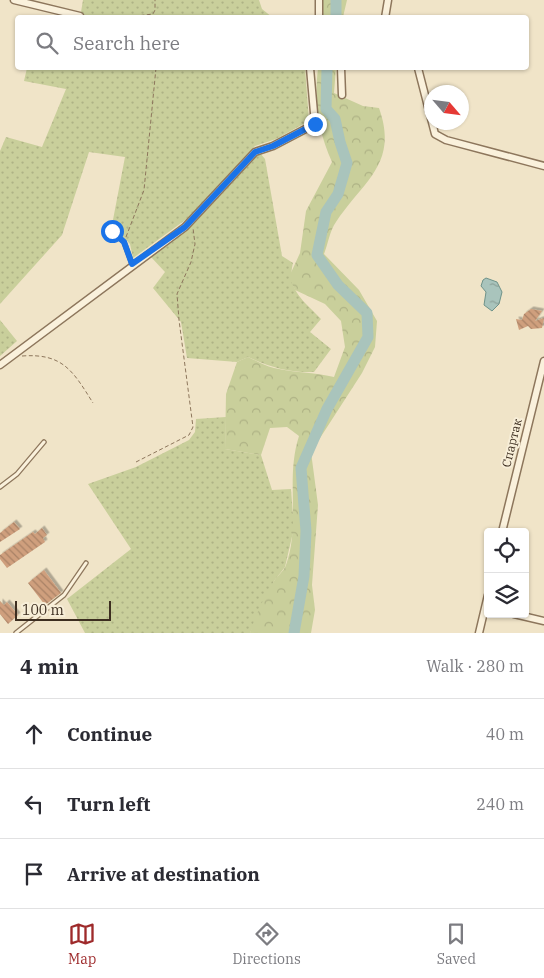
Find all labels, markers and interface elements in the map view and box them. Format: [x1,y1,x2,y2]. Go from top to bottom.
search box [15,15,529,70]
icon: search [33,29,61,57]
text: Search here [73,31,180,55]
north arrow [424,85,469,130]
route end [304,113,327,136]
route start [101,220,124,243]
street label: Спартак [498,417,525,469]
map controls [484,528,529,618]
button: locate [484,528,529,573]
button: layers [484,573,529,618]
scale bar [15,598,111,621]
text: 100 m [22,601,64,619]
text: 4 min [20,652,79,680]
text: Walk · 280 m [426,656,524,676]
icon: ahead [20,720,48,748]
text: Continue [67,722,152,746]
text: 40 m [486,724,524,744]
icon: left [20,790,48,818]
text: Turn left [67,792,150,816]
text: 240 m [476,794,524,814]
icon: arrive [20,860,48,888]
text: Arrive at destination [67,862,260,886]
tab: Map [68,920,96,968]
tab: Directions [232,920,301,968]
tab: Saved [437,920,476,968]

